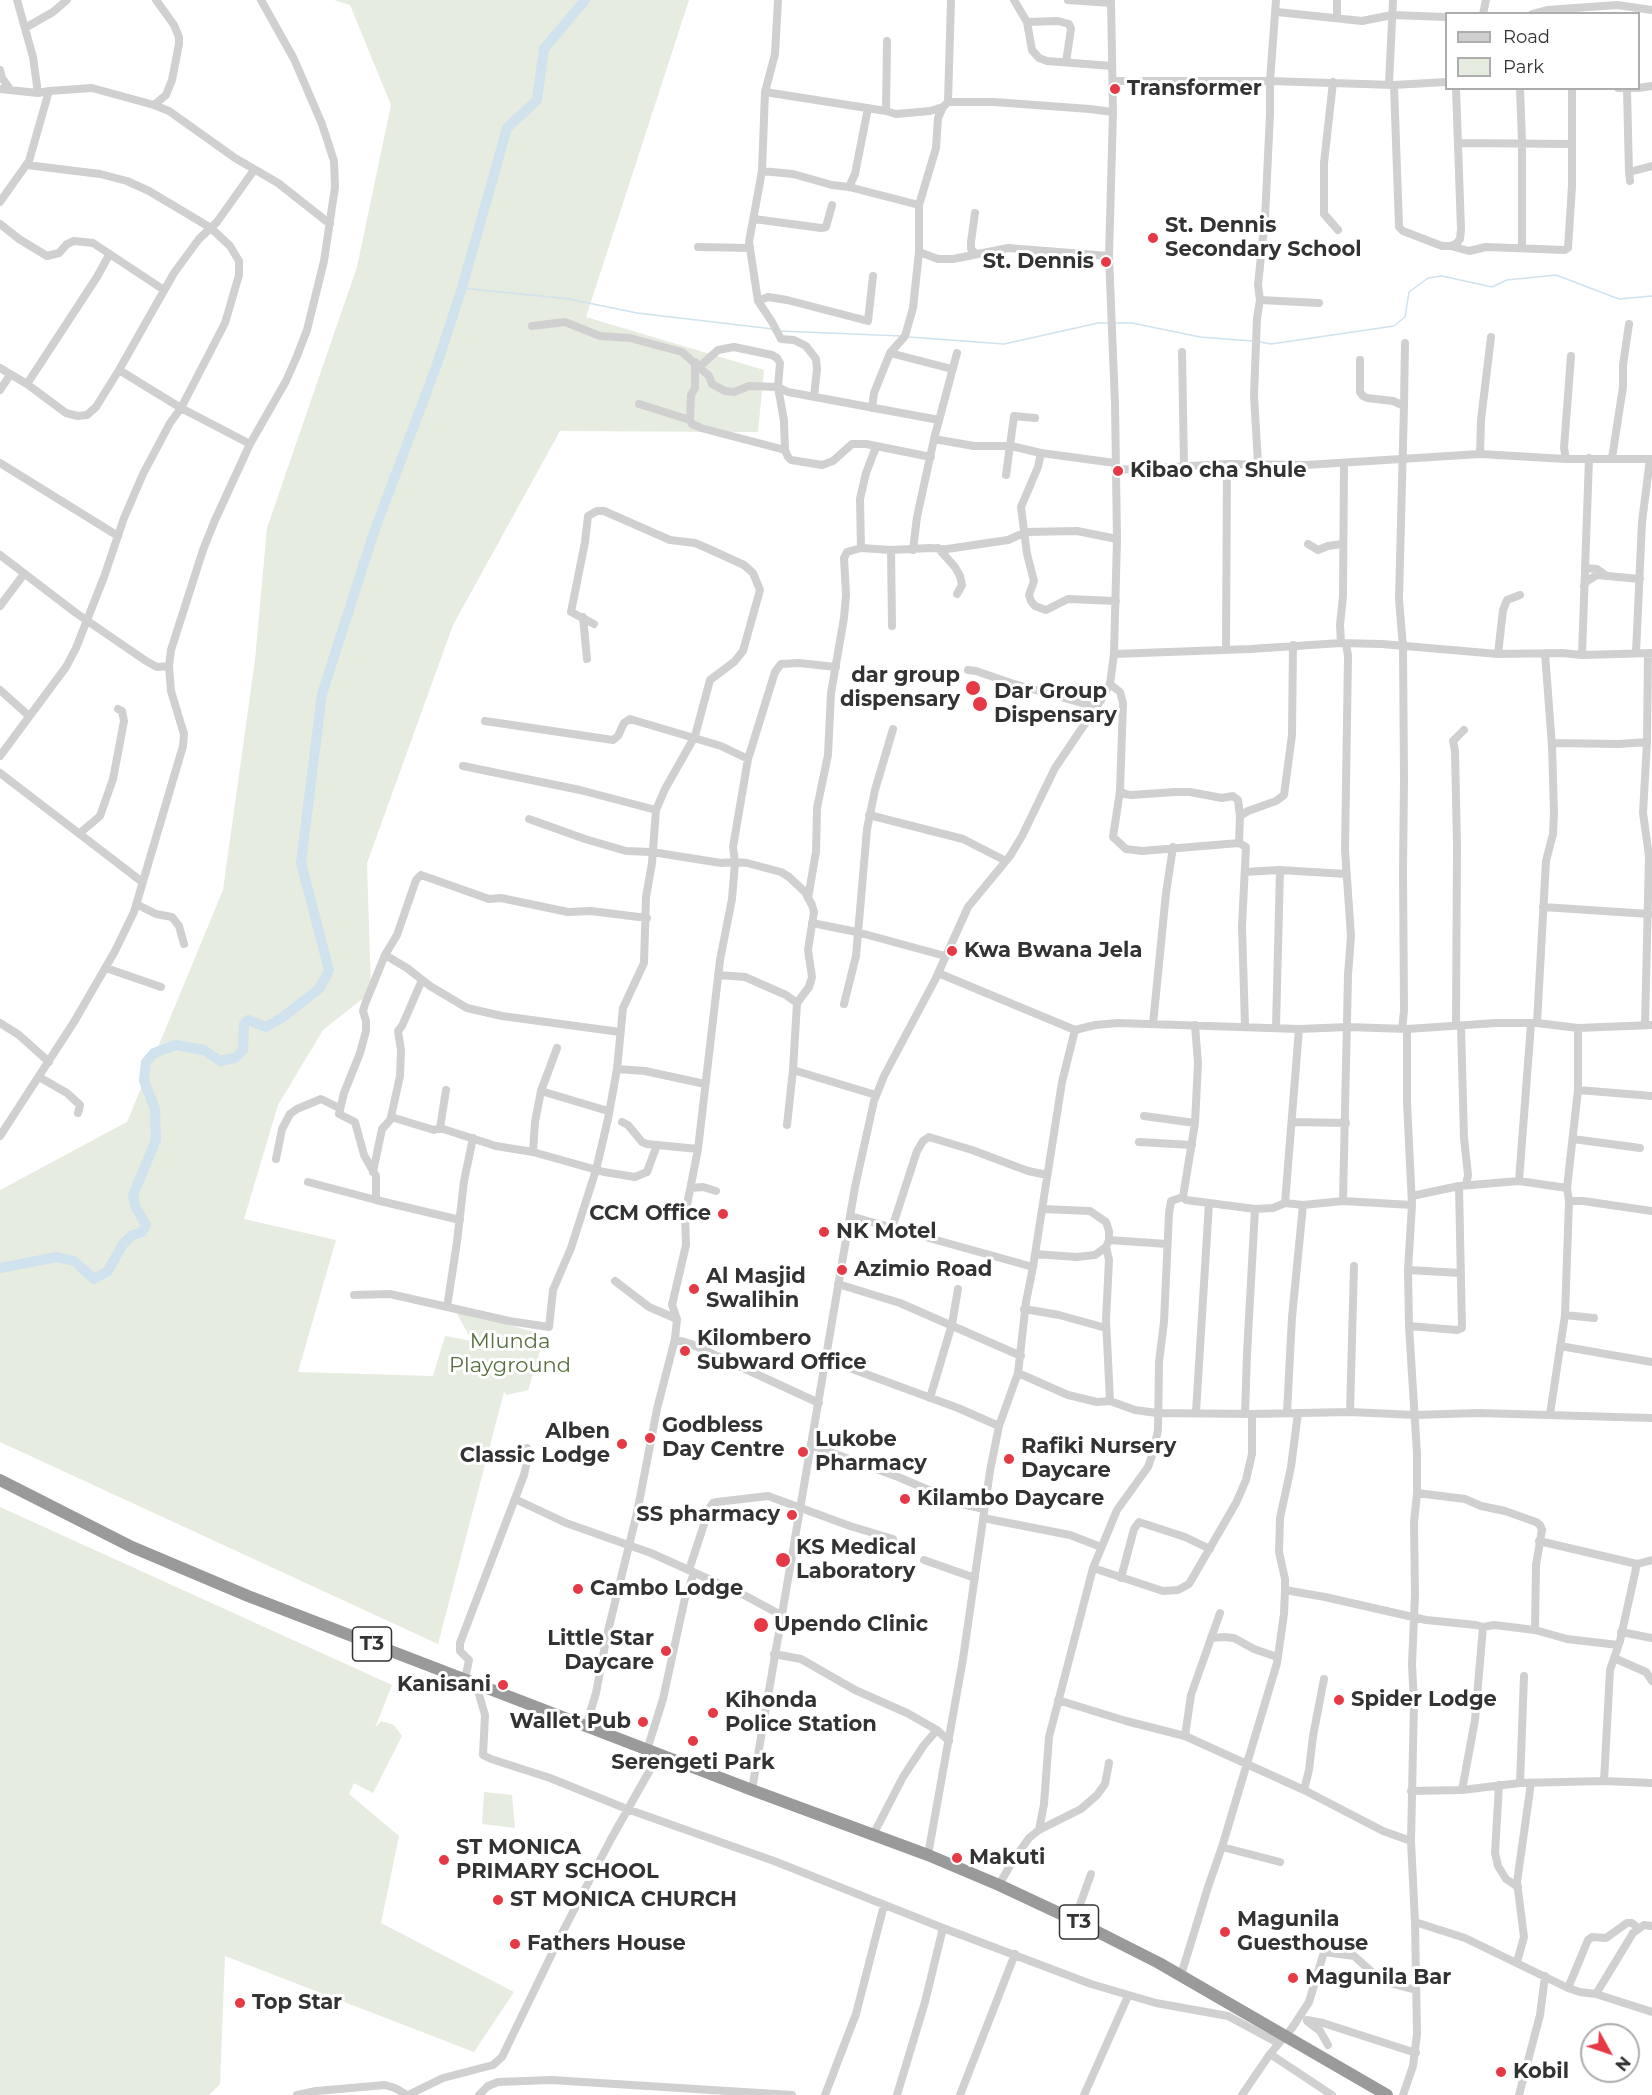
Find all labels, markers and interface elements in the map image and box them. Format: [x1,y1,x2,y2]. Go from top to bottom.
legend [1445,12,1640,90]
text: Road [1503,26,1550,48]
text: Park [1503,56,1544,78]
place label: Transformer [1127,76,1262,102]
marker: Transformer [1108,82,1122,96]
place label: St. Dennis Secondary School [1165,213,1361,263]
marker: St. Dennis Secondary School [1146,231,1160,245]
place label: St. Dennis [983,249,1094,275]
marker: St. Dennis [1099,255,1113,269]
place label: Kibao cha Shule [1130,458,1307,484]
marker: Kibao cha Shule [1111,464,1125,478]
place label: dar group dispensary [840,663,960,713]
marker: dar group dispensary [964,679,982,697]
place label: Dar Group Dispensary [994,679,1117,729]
marker: Dar Group Dispensary [971,695,989,713]
place label: Kwa Bwana Jela [964,938,1142,964]
marker: Kwa Bwana Jela [945,944,959,958]
place label: CCM Office [589,1201,711,1227]
marker: CCM Office [716,1207,730,1221]
place label: NK Motel [836,1219,937,1245]
marker: NK Motel [817,1225,831,1239]
place label: Azimio Road [854,1257,992,1283]
marker: Azimio Road [835,1263,849,1277]
place label: Al Masjid Swalihin [706,1264,806,1314]
marker: Al Masjid Swalihin [687,1282,701,1296]
place label: Kilombero Subward Office [697,1326,866,1376]
park label: Mlunda Playground [449,1329,571,1379]
marker: Kilombero Subward Office [678,1344,692,1358]
place label: Godbless Day Centre [662,1413,784,1463]
place label: Alben Classic Lodge [460,1419,610,1469]
place label: Lukobe Pharmacy [815,1427,927,1477]
marker: Godbless Day Centre [643,1431,657,1445]
place label: Rafiki Nursery Daycare [1021,1434,1176,1484]
marker: Alben Classic Lodge [615,1437,629,1451]
marker: Lukobe Pharmacy [796,1445,810,1459]
marker: Rafiki Nursery Daycare [1002,1452,1016,1466]
place label: Kilambo Daycare [917,1486,1104,1512]
marker: Kilambo Daycare [898,1492,912,1506]
place label: SS pharmacy [636,1502,780,1528]
marker: SS pharmacy [785,1508,799,1522]
place label: KS Medical Laboratory [796,1535,916,1585]
marker: KS Medical Laboratory [774,1551,792,1569]
place label: Cambo Lodge [590,1576,743,1602]
marker: Cambo Lodge [571,1582,585,1596]
place label: Upendo Clinic [774,1612,928,1638]
marker: Upendo Clinic [752,1616,770,1634]
place label: Little Star Daycare [547,1626,654,1676]
road number: T3 [352,1627,392,1661]
marker: Little Star Daycare [659,1644,673,1658]
place label: Kanisani [397,1672,491,1698]
marker: Kanisani [496,1678,510,1692]
place label: Spider Lodge [1351,1687,1497,1713]
place label: Kihonda Police Station [725,1688,877,1738]
marker: Spider Lodge [1332,1693,1346,1707]
marker: Kihonda Police Station [706,1706,720,1720]
place label: Wallet Pub [510,1709,631,1735]
marker: Wallet Pub [636,1715,650,1729]
marker: Serengeti Park [686,1734,700,1748]
place label: Serengeti Park [611,1750,775,1776]
place label: ST MONICA PRIMARY SCHOOL [456,1835,659,1885]
place label: Makuti [969,1845,1045,1871]
marker: Makuti [950,1851,964,1865]
marker: ST MONICA PRIMARY SCHOOL [437,1853,451,1867]
place label: ST MONICA CHURCH [510,1887,737,1913]
marker: ST MONICA CHURCH [491,1893,505,1907]
road number: T3 [1060,1905,1098,1939]
place label: Magunila Guesthouse [1237,1907,1368,1957]
marker: Magunila Guesthouse [1218,1925,1232,1939]
place label: Fathers House [527,1931,686,1957]
marker: Fathers House [508,1937,522,1951]
place label: Magunila Bar [1305,1965,1451,1991]
marker: Magunila Bar [1286,1971,1300,1985]
place label: Top Star [252,1990,342,2016]
marker: Top Star [233,1996,247,2010]
north arrow [1580,2023,1640,2083]
text: N [1611,2053,1634,2075]
place label: Kobil [1513,2059,1569,2085]
marker: Kobil [1494,2065,1508,2079]

